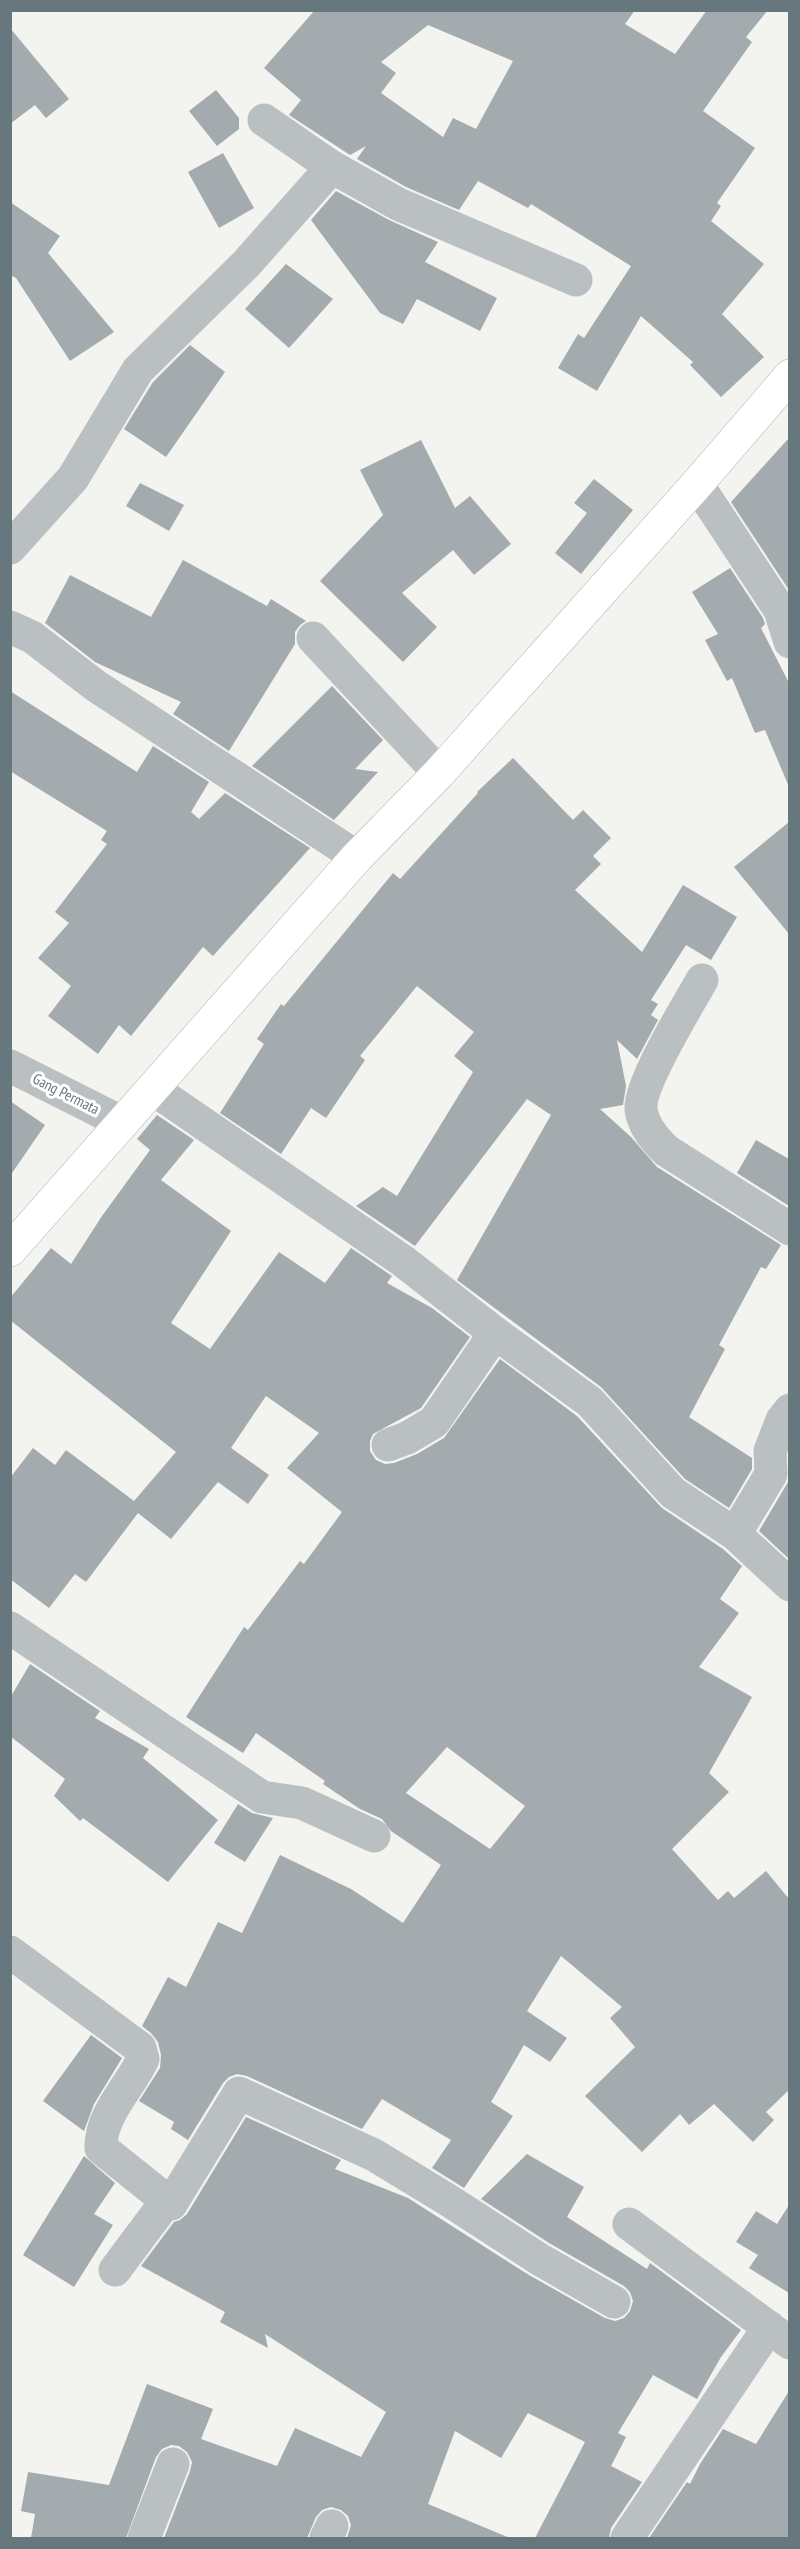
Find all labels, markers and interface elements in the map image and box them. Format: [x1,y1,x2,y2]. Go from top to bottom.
street label: Gang Permata [30,1069,103,1118]

